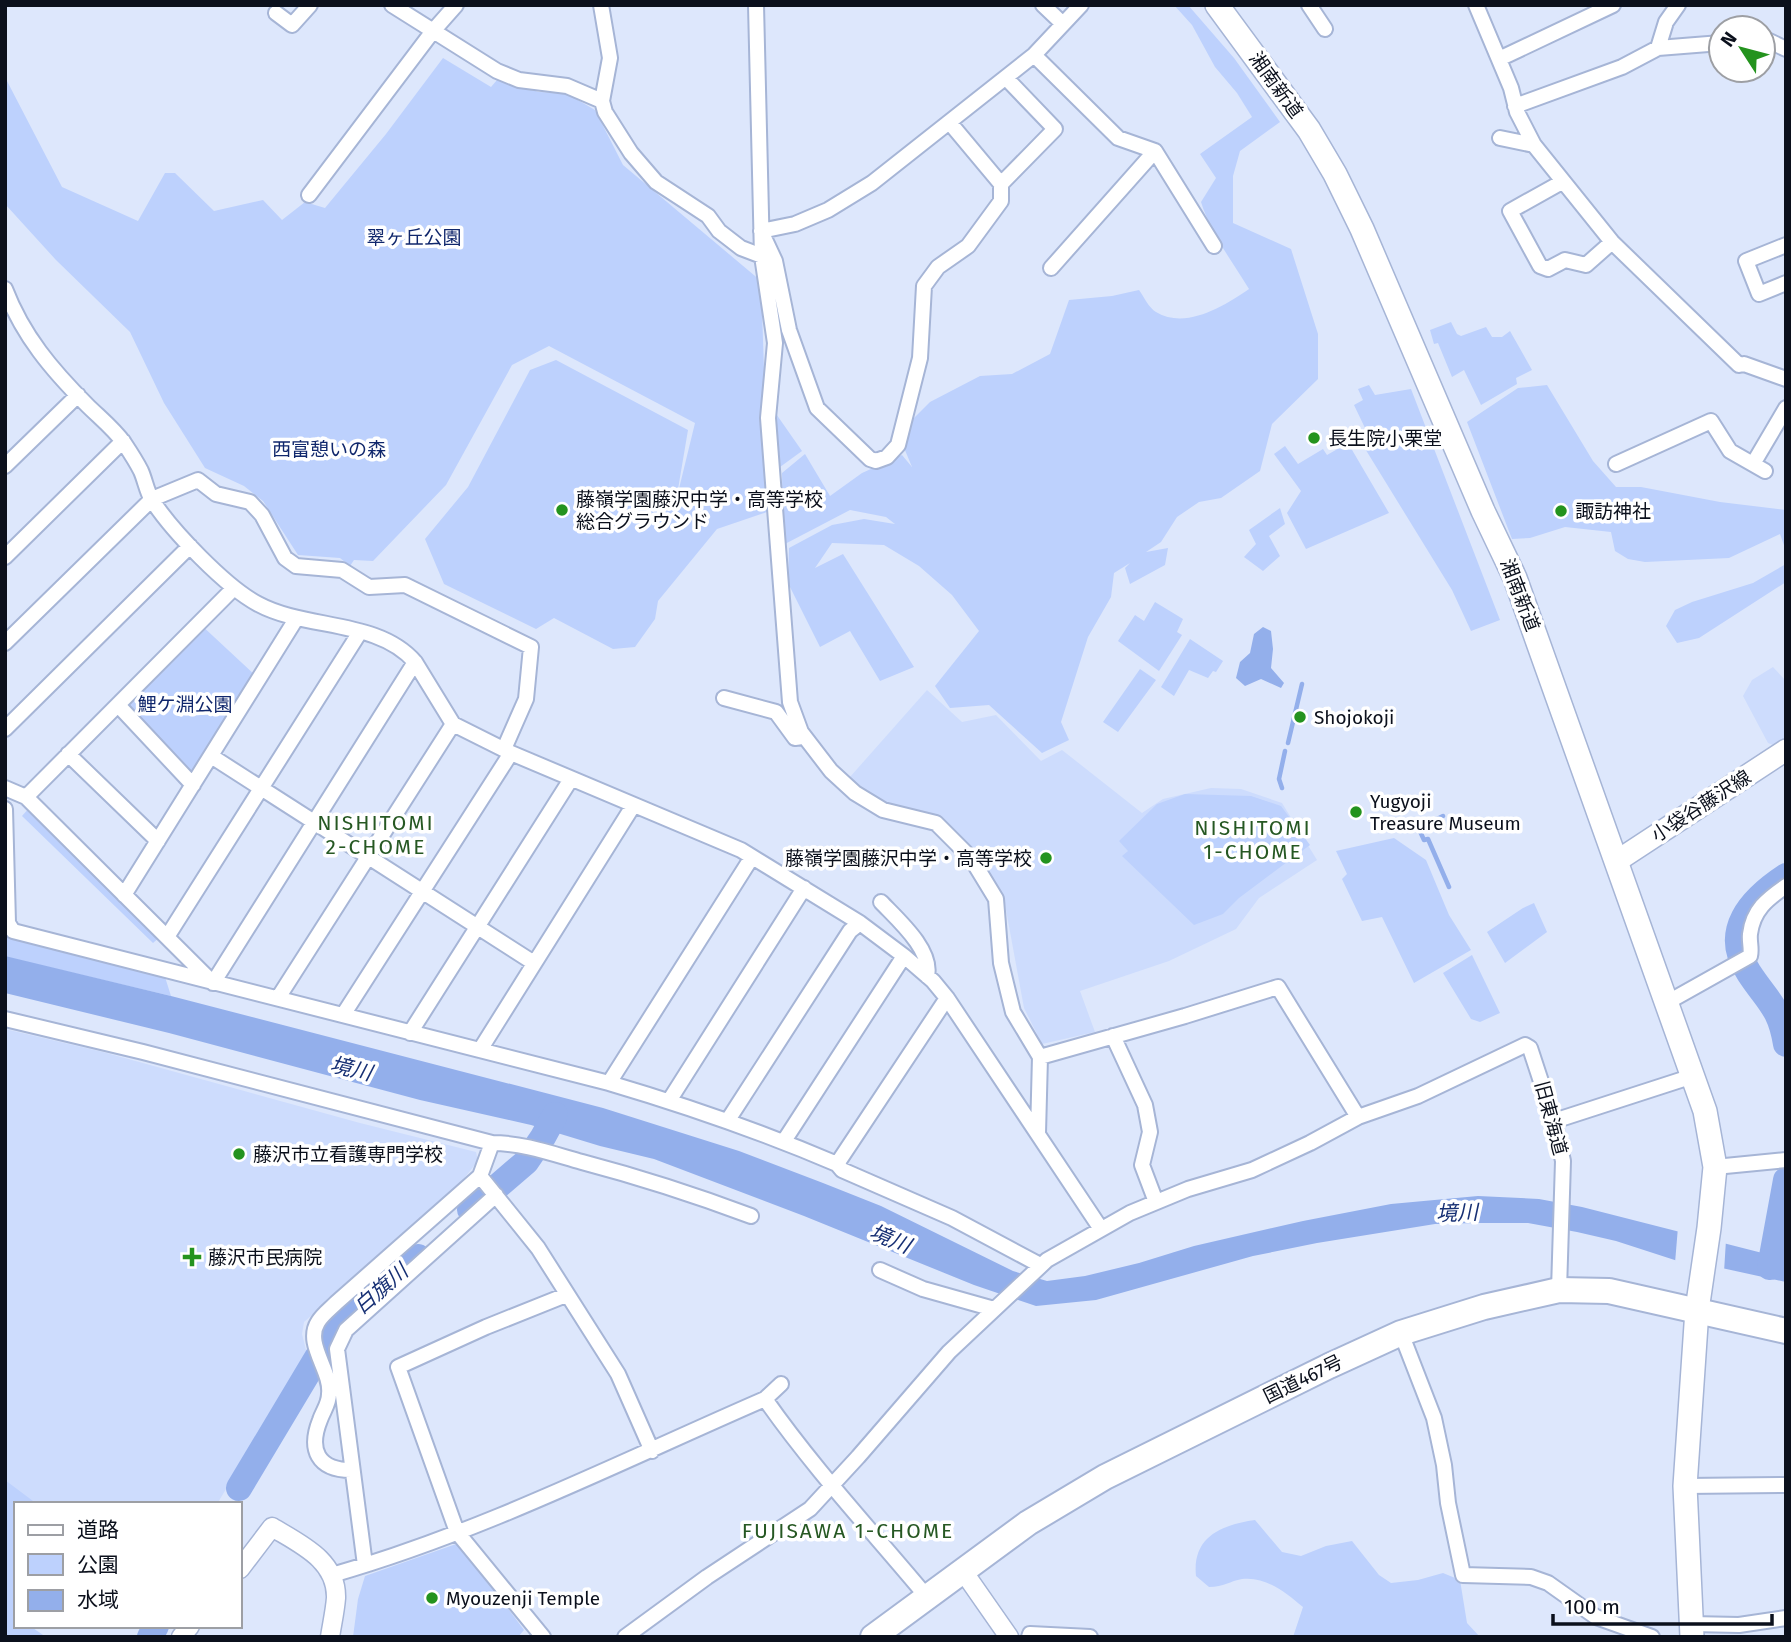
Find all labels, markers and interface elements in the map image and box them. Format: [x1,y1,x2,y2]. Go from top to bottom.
north arrow [1707,14,1777,84]
text: N [1716,27,1742,51]
street label: 湘南新道 [1244,47,1308,123]
park label: 翠ヶ丘公園 [366,226,462,249]
place label: 長生院小栗堂 [1328,427,1442,450]
marker: 長生院小栗堂 [1306,430,1322,446]
park label: 西富憩いの森 [272,438,386,461]
place label: 藤嶺学園藤沢中学・高等学校 総合グラウンド [576,488,823,533]
place label: 諏訪神社 [1575,500,1651,523]
marker: 藤嶺学園藤沢中学・高等学校 総合グラウンド [554,502,570,518]
marker: 諏訪神社 [1553,503,1569,519]
street label: 湘南新道 [1496,555,1544,635]
park label: 鯉ケ淵公園 [137,693,233,716]
place label: Shojokoji [1314,706,1394,729]
marker: Shojokoji [1292,709,1308,725]
street label: 小袋谷藤沢線 [1647,765,1755,847]
place label: Yugyoji Treasure Museum [1370,790,1521,835]
marker: Yugyoji Treasure Museum [1348,804,1364,820]
district label: NISHITOMI 2-CHOME [317,810,435,860]
district label: NISHITOMI 1-CHOME [1194,815,1312,865]
place label: 藤嶺学園藤沢中学・高等学校 [785,847,1032,870]
marker: 藤嶺学園藤沢中学・高等学校 [1038,850,1054,866]
water label: 境川 [328,1052,376,1087]
street label: 旧東海道 [1530,1078,1572,1158]
place label: 藤沢市立看護専門学校 [253,1143,443,1166]
marker: 藤沢市立看護専門学校 [231,1146,247,1162]
water label: 境川 [1436,1199,1480,1227]
water label: 境川 [866,1219,916,1260]
place label: 藤沢市民病院 [208,1246,322,1269]
marker: 藤沢市民病院 [182,1247,202,1267]
water label: 白旗川 [349,1257,415,1319]
street label: 国道467号 [1260,1350,1346,1408]
legend [14,1502,242,1628]
text: 道路 [77,1517,119,1543]
district label: FUJISAWA 1-CHOME [742,1518,954,1544]
text: 公園 [77,1552,119,1578]
scale bar [1553,1582,1772,1626]
text: 水域 [77,1587,119,1613]
place label: Myouzenji Temple [446,1587,600,1610]
marker: Myouzenji Temple [424,1590,440,1606]
text: 100 m [1564,1594,1620,1620]

